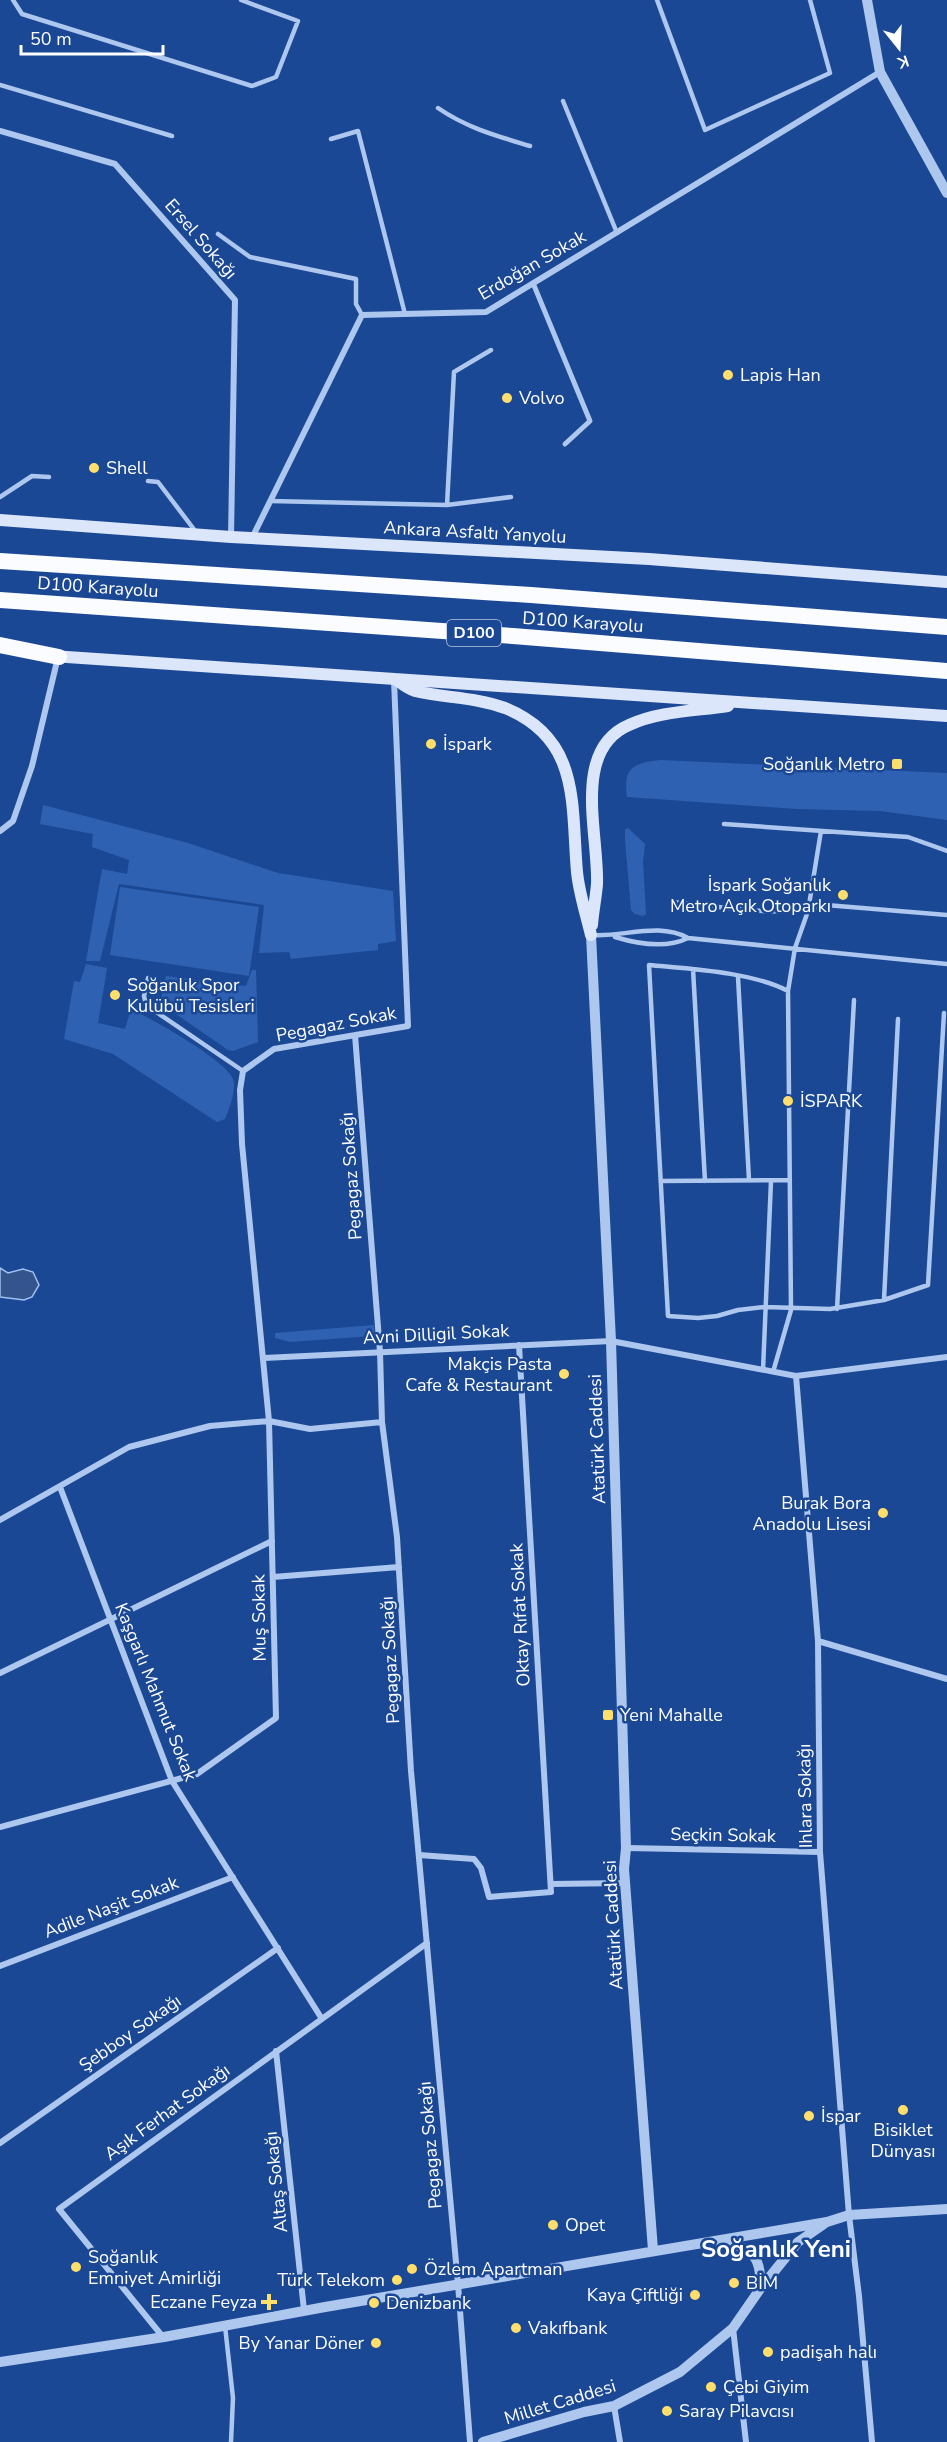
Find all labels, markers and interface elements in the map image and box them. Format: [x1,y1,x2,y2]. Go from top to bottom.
scale bar [21,18,164,56]
north arrow [869,18,929,78]
text: 50 m [30,27,72,51]
text: K [894,49,912,74]
street label: Ersel Sokağı [159,194,243,284]
street label: Erdoğan Sokak [474,224,591,306]
place label: Lapis Han [740,363,821,387]
marker: Lapis Han [721,368,735,382]
place label: Volvo [518,386,565,410]
marker: Volvo [500,391,514,405]
place label: Shell [106,456,148,480]
marker: Shell [87,461,101,475]
street label: Ankara Asfaltı Yanyolu [383,515,567,549]
street label: D100 Karayolu [37,571,159,603]
street label: D100 Karayolu [522,606,644,638]
road number: D100 [447,620,501,646]
place label: İspark [443,732,493,756]
marker: İspark [424,737,438,751]
place label: Soğanlık Metro [763,752,885,776]
marker: Soğanlık Metro [890,757,904,771]
place label: İspark Soğanlık Metro Açık Otoparkı [670,873,832,918]
marker: İspark Soğanlık Metro Açık Otoparkı [836,888,850,902]
place label: Soğanlık Spor Kulübü Tesisleri [127,973,255,1018]
marker: Soğanlık Spor Kulübü Tesisleri [108,988,122,1002]
street label: Pegagaz Sokak [274,1000,399,1047]
place label: İSPARK [800,1089,863,1113]
marker: İSPARK [781,1094,795,1108]
street label: Pegagaz Sokağı [335,1111,367,1241]
street label: Avni Dilligil Sokak [362,1318,511,1350]
place label: Makçis Pasta Cafe & Restaurant [405,1352,553,1397]
marker: Makçis Pasta Cafe & Restaurant [557,1367,571,1381]
street label: Atatürk Caddesi [583,1374,611,1504]
place label: Burak Bora Anadolu Lisesi [753,1491,871,1536]
marker: Burak Bora Anadolu Lisesi [876,1506,890,1520]
street label: Oktay Rıfat Sokak [504,1542,536,1687]
street label: Muş Sokak [246,1573,272,1662]
street label: Pegagaz Sokağı [375,1595,405,1725]
street label: Kaşgarlı Mahmut Sokak [109,1599,203,1786]
place label: Yeni Mahalle [619,1703,723,1727]
marker: Yeni Mahalle [601,1708,615,1722]
street label: Ihlara Sokağı [792,1744,818,1848]
street label: Seçkin Sokak [670,1822,777,1848]
street label: Atatürk Caddesi [598,1859,628,1991]
street label: Adile Naşit Sokak [40,1870,183,1944]
street label: Şebboy Sokağı [74,1989,186,2077]
street label: Aşık Ferhat Sokağı [99,2058,235,2166]
street label: Pegagaz Sokağı [412,2080,448,2210]
marker: Bisiklet Dünyası [896,2103,910,2117]
place label: İspar [821,2104,861,2128]
marker: İspar [802,2109,816,2123]
place label: Bisiklet Dünyası [870,2118,936,2163]
street label: Altaş Sokağı [259,2130,293,2234]
place label: Opet [565,2213,606,2237]
marker: Opet [546,2218,560,2232]
district label: Soğanlık Yeni [701,2233,851,2265]
place label: Soğanlık Emniyet Amirliği [88,2245,221,2290]
place label: Özlem Apartman [424,2257,563,2281]
marker: Soğanlık Emniyet Amirliği [69,2260,83,2274]
marker: Özlem Apartman [405,2262,419,2276]
place label: Türk Telekom [277,2268,385,2292]
place label: BİM [746,2271,778,2295]
marker: Türk Telekom [390,2273,404,2287]
marker: BİM [727,2276,741,2290]
place label: Kaya Çiftliği [587,2283,683,2307]
marker: Kaya Çiftliği [688,2288,702,2302]
place label: Eczane Feyza [150,2290,257,2314]
place label: Denizbank [386,2291,472,2315]
marker: Eczane Feyza [262,2295,276,2309]
marker: Denizbank [367,2296,381,2310]
place label: Vakıfbank [527,2316,608,2340]
marker: Vakıfbank [509,2321,523,2335]
place label: By Yanar Döner [239,2331,365,2355]
marker: By Yanar Döner [369,2336,383,2350]
place label: padişah halı [780,2340,877,2364]
marker: padişah halı [761,2345,775,2359]
street label: Millet Caddesi [501,2374,619,2430]
place label: Çebi Giyim [723,2375,809,2399]
marker: Çebi Giyim [704,2380,718,2394]
place label: Saray Pilavcısı [679,2399,794,2423]
marker: Saray Pilavcısı [660,2404,674,2418]

